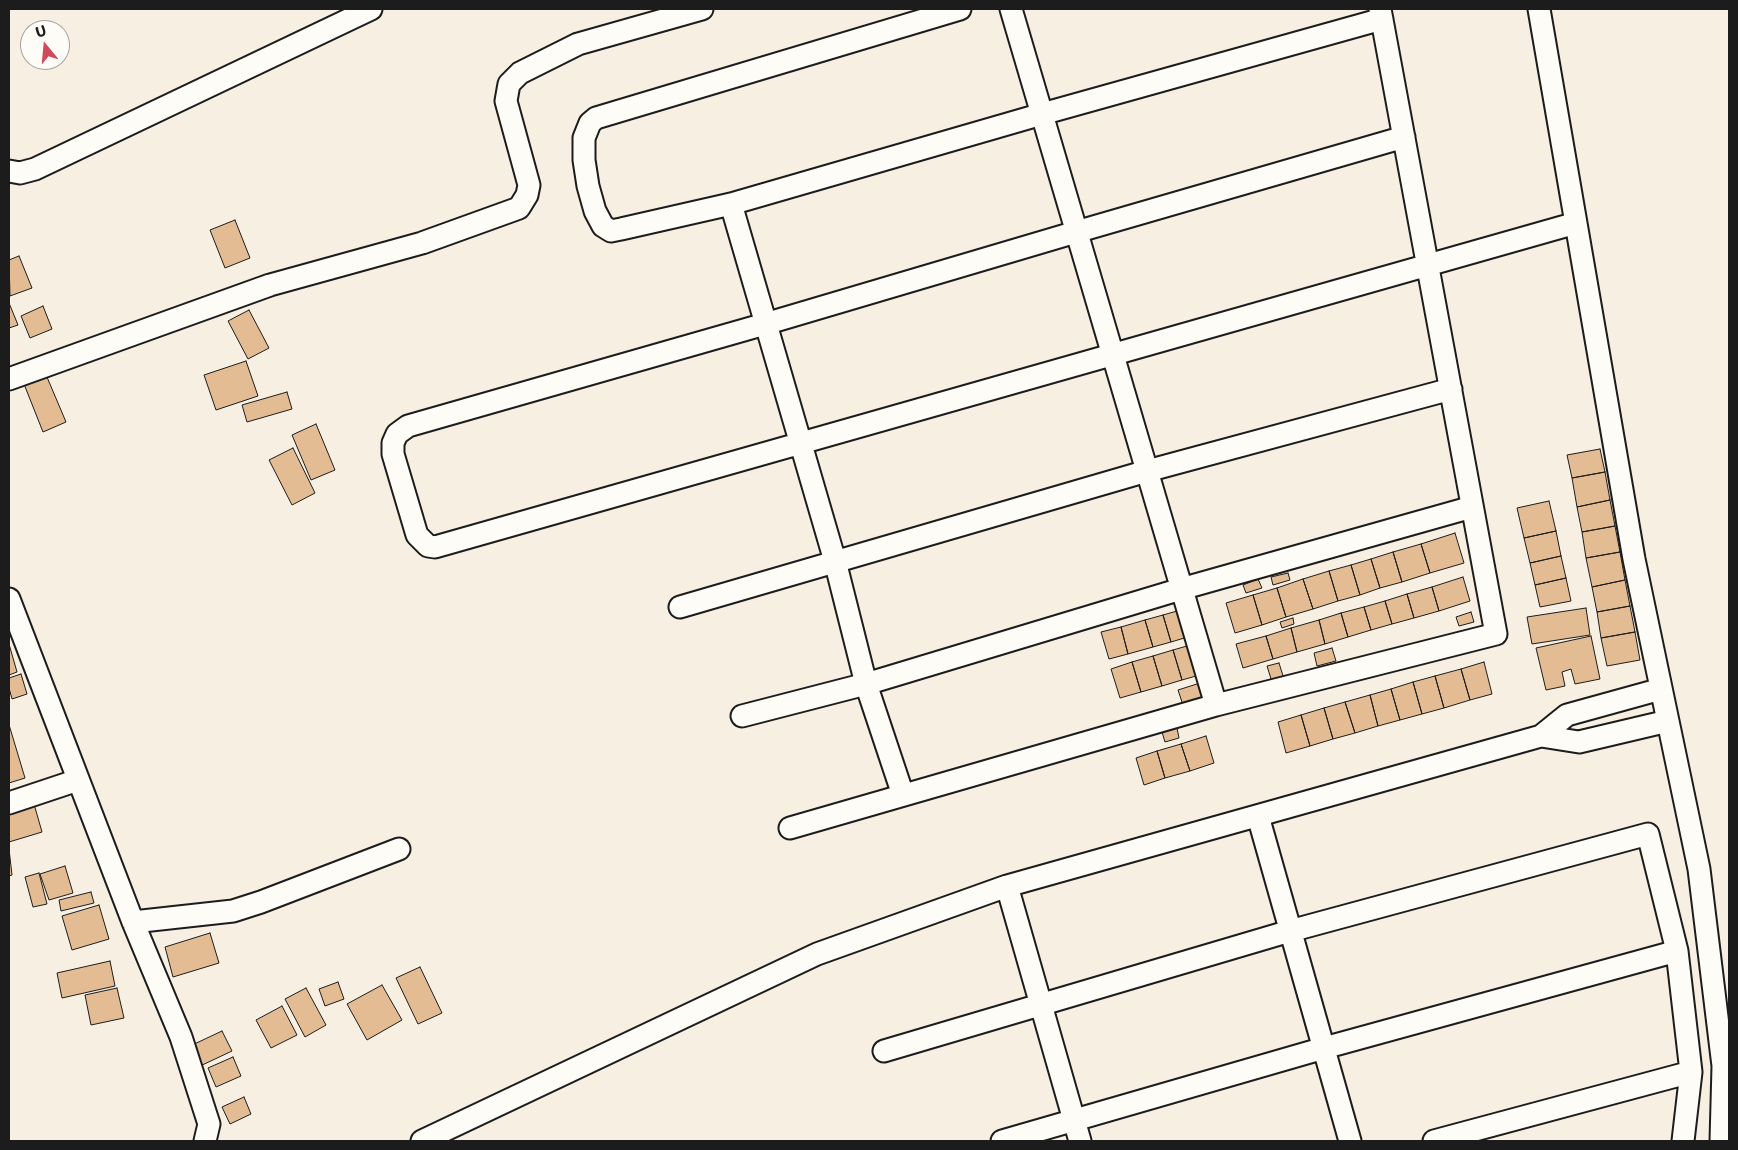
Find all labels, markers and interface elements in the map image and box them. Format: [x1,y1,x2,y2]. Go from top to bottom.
north arrow [20,20,70,70]
text: U [33,20,49,43]

